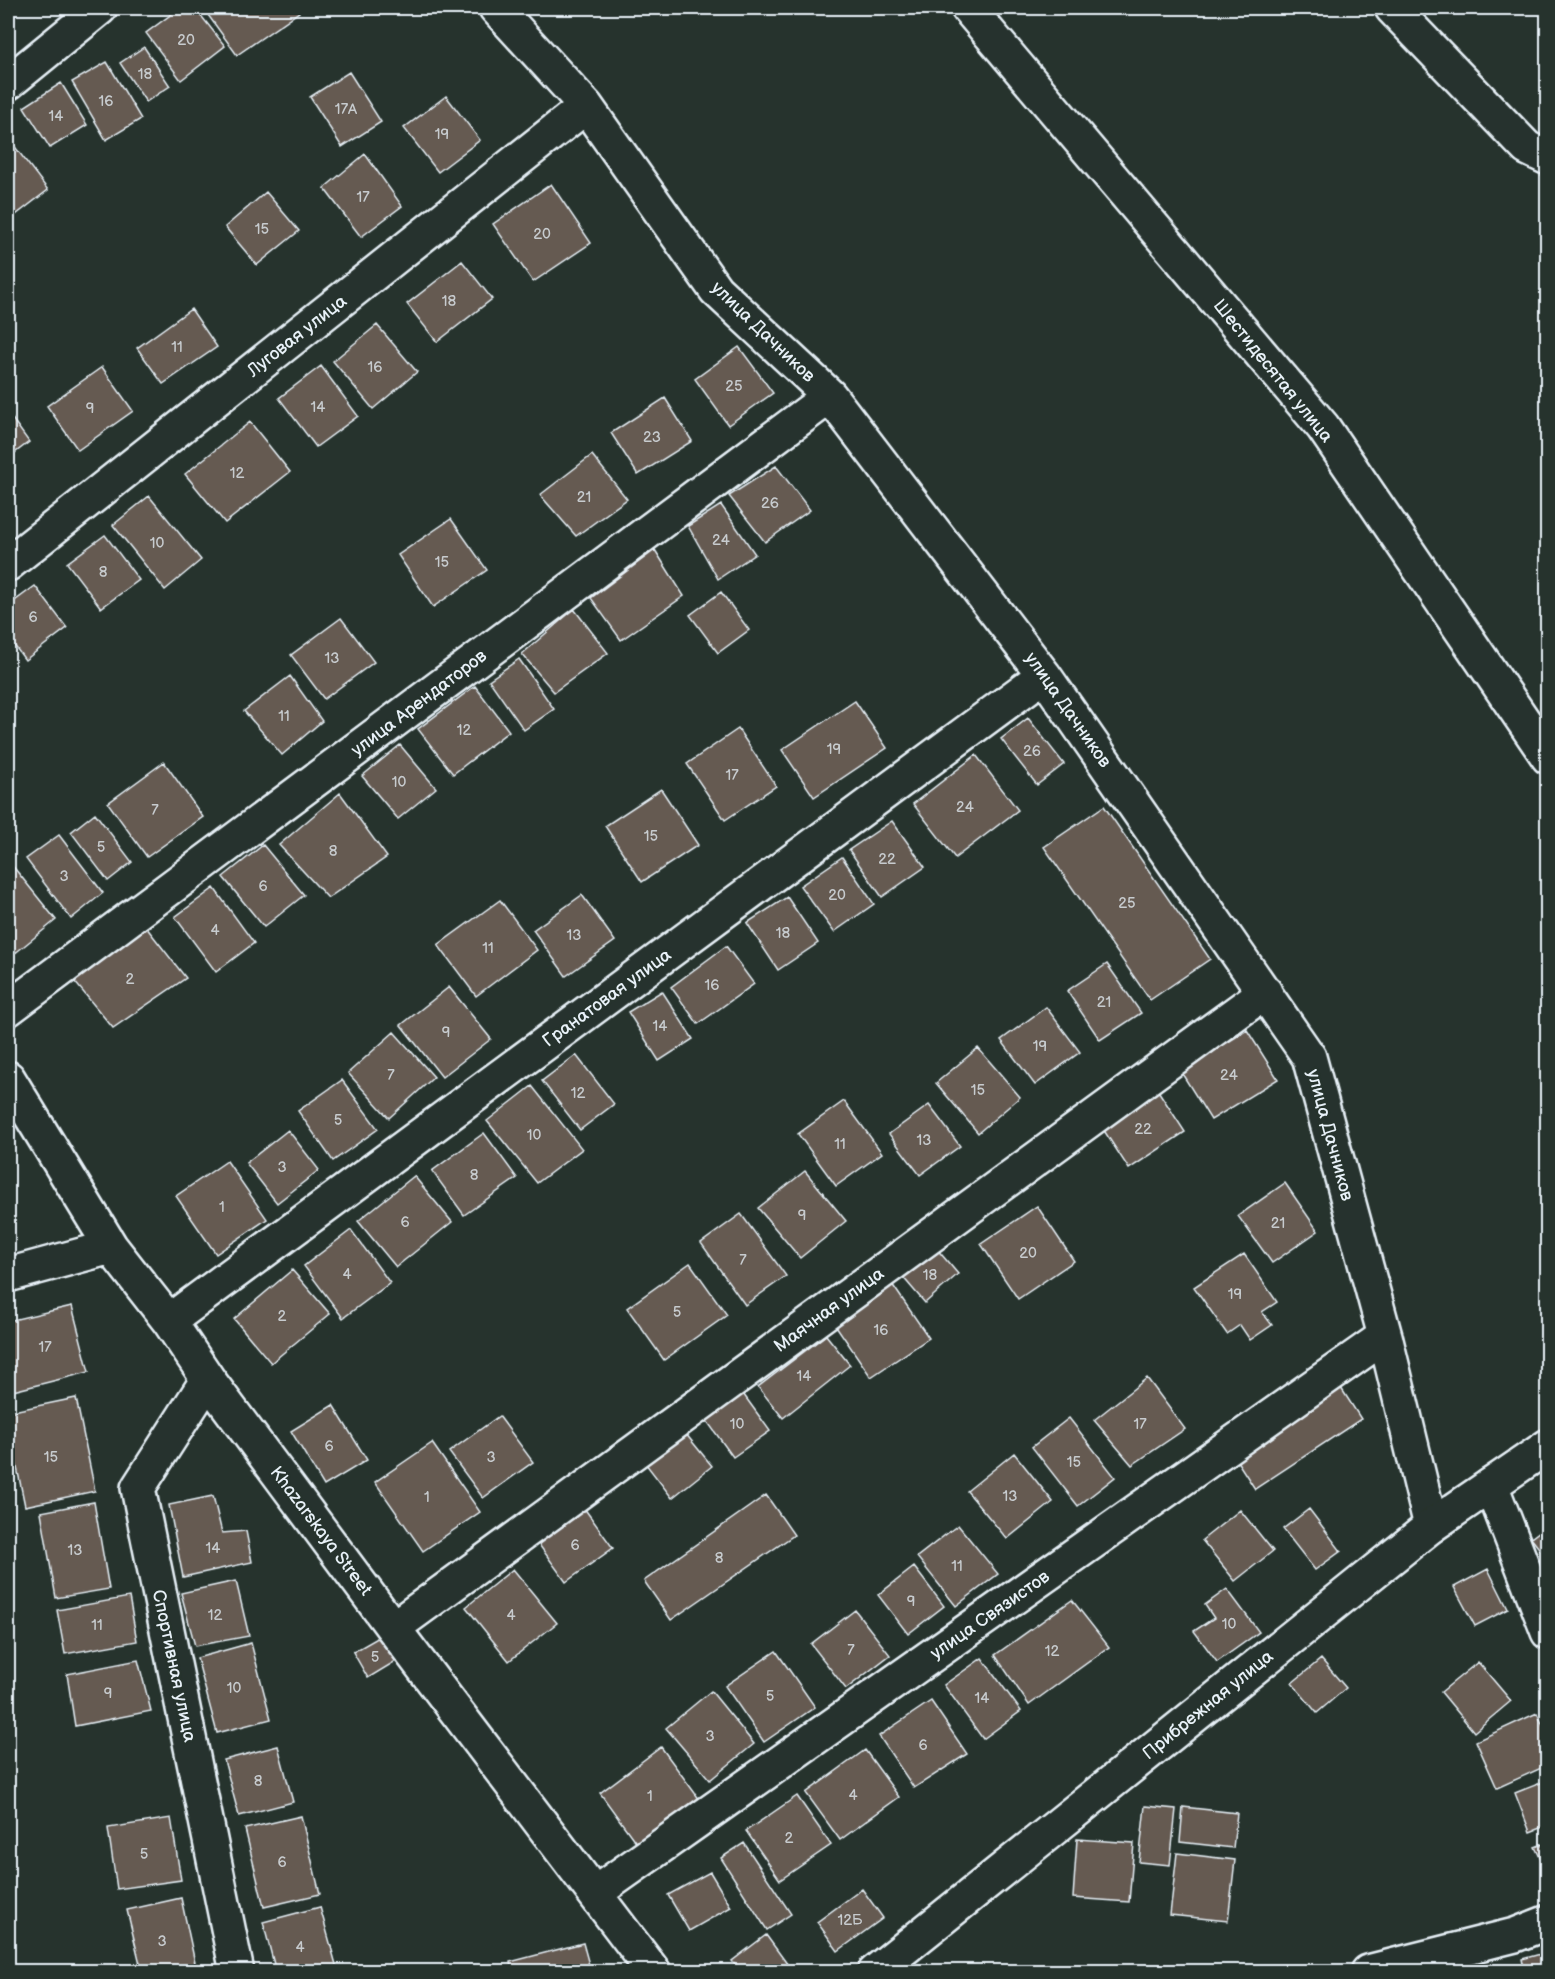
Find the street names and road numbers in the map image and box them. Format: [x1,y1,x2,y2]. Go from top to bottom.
street label: улица Дачников [707,277,820,387]
street label: Луговая улица [242,290,351,382]
street label: Шестидесятая улица [1209,295,1337,447]
street label: улица Арендаторов [347,645,491,761]
street label: улица Дачников [1020,648,1116,772]
street label: Гранатовая улица [539,944,676,1052]
street label: улица Дачников [1302,1067,1358,1204]
street label: Маячная улица [770,1263,888,1357]
street label: Khazarskaya Street [266,1462,377,1600]
street label: улица Связистов [926,1566,1054,1664]
street label: Спортивная улица [148,1588,200,1744]
street label: Прибрежная улица [1139,1646,1278,1764]

